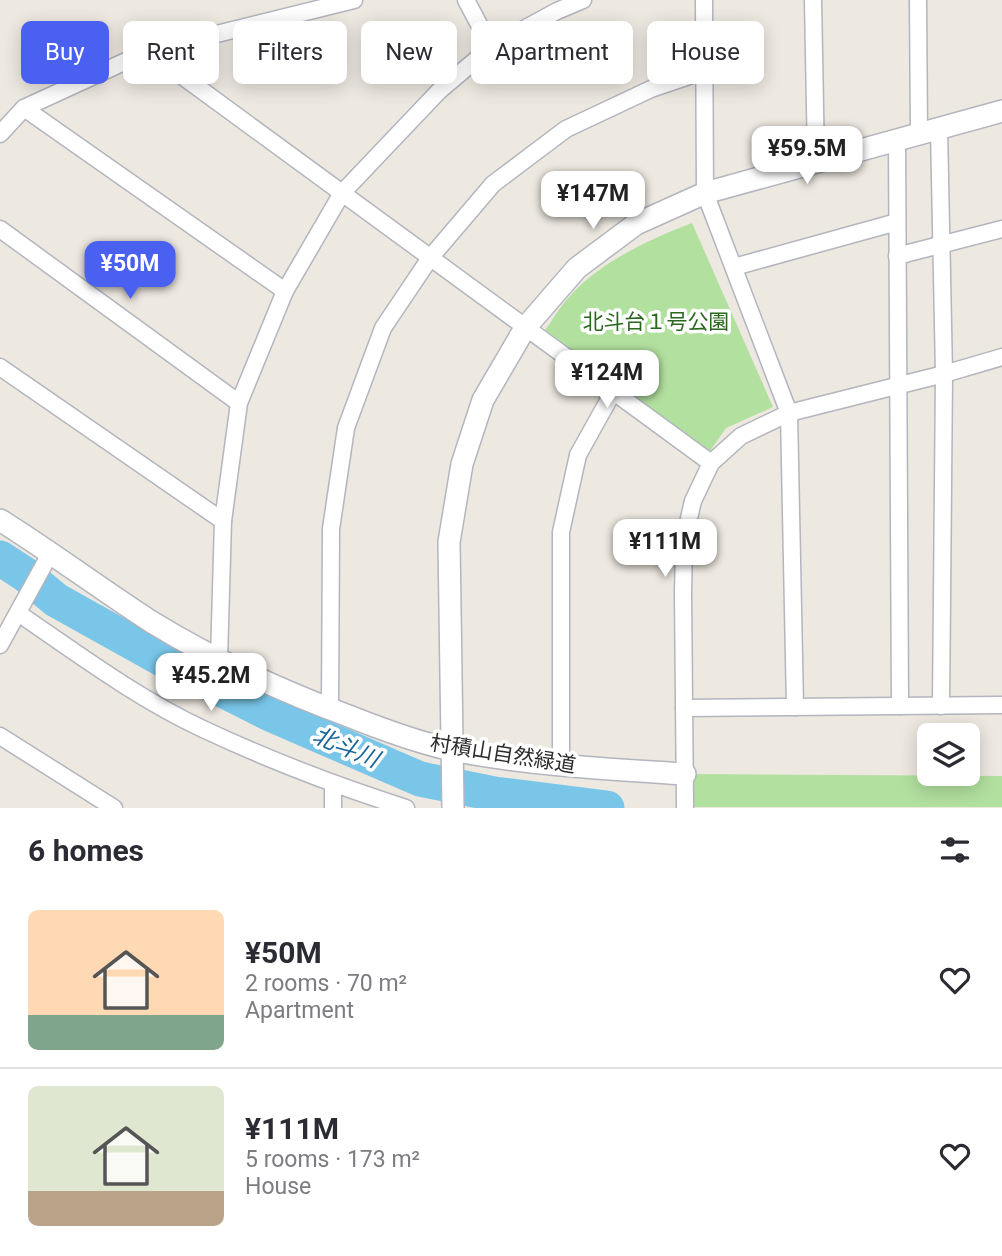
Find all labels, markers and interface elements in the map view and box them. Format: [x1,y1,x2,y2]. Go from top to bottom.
chip: Buy [21,21,109,84]
chip: Rent [123,21,219,84]
chip: Filters [233,21,347,84]
chip: New [361,21,457,84]
chip: Apartment [471,21,633,84]
chip: House [647,21,764,84]
pin: ¥59.5M [750,127,864,186]
text: ¥59.5M [768,135,846,162]
pin: ¥147M [544,172,642,231]
text: ¥147M [557,180,629,207]
pin: ¥50M [89,242,171,301]
text: ¥50M [101,250,159,277]
park label: 北斗台１号公園 [583,310,730,334]
pin: ¥124M [558,350,656,410]
text: ¥124M [571,359,643,386]
pin: ¥111M [616,520,714,579]
text: ¥111M [629,528,701,555]
pin: ¥45.2M [154,654,268,713]
text: ¥45.2M [172,662,250,689]
water label: 北斗川 [309,722,386,775]
map controls [917,723,980,786]
button: layers [917,723,980,786]
street label: 村積山自然緑道 [429,731,577,777]
icon: filters [936,831,974,869]
text: 6 homes [28,833,144,868]
text: ¥50M [245,935,322,970]
icon: home [84,938,168,1022]
icon: heart [936,961,974,999]
text: 2 rooms · 70 m² [245,970,407,997]
text: Apartment [245,997,354,1024]
text: ¥111M [245,1111,339,1146]
icon: home [84,1114,168,1198]
icon: heart [936,1137,974,1175]
text: 5 rooms · 173 m² [245,1146,420,1173]
text: House [245,1173,311,1200]

